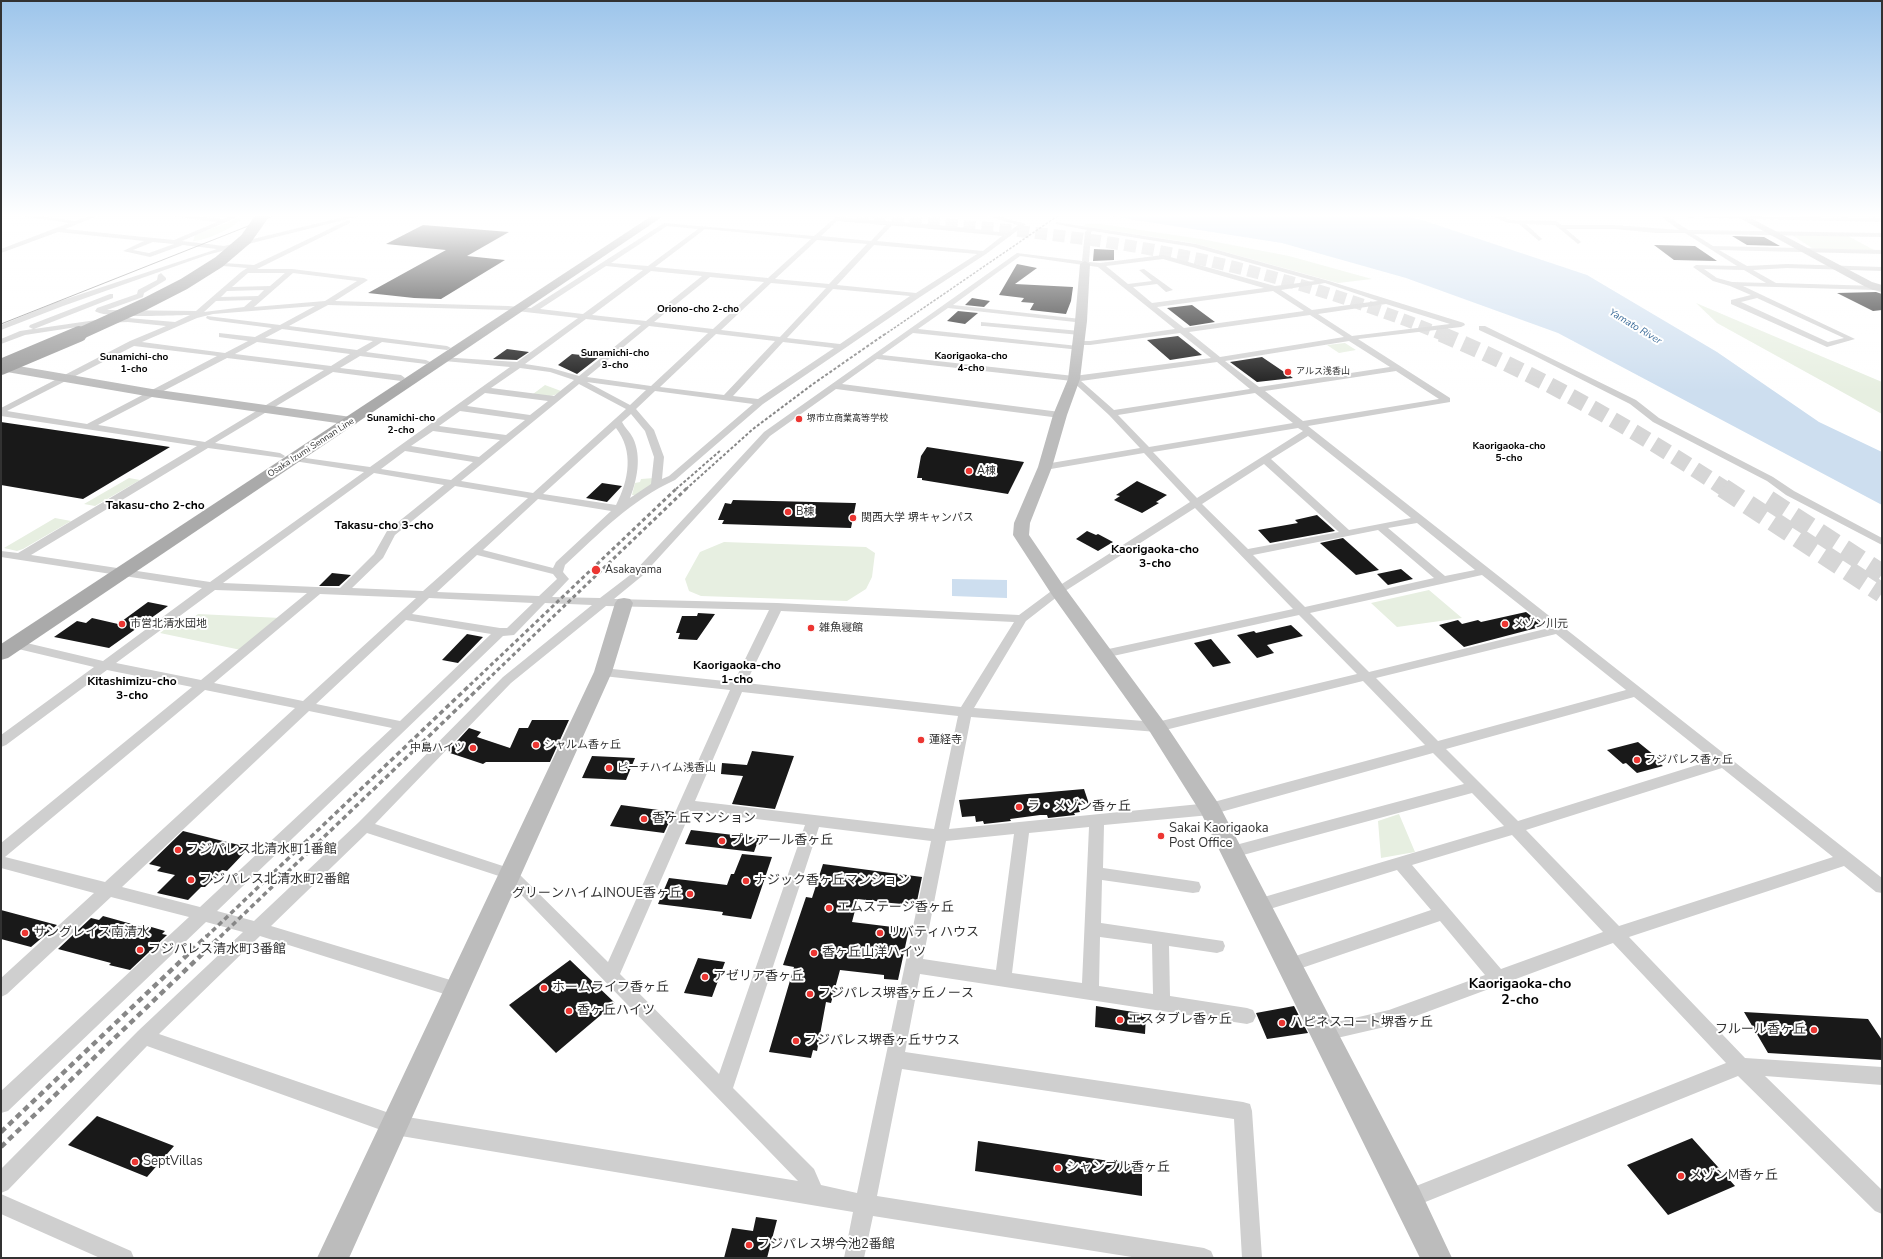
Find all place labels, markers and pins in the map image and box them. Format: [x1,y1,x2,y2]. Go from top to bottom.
marker: アルス浅香山 [1283,367,1293,377]
place label: アルス浅香山 [1296,367,1350,377]
marker: 堺市立商業高等学校 [794,414,804,424]
place label: 堺市立商業高等学校 [807,414,888,424]
place label: A棟 [977,464,996,478]
marker: A棟 [964,466,974,476]
place label: B棟 [796,505,814,519]
marker: B棟 [783,507,793,517]
place label: 関西大学 堺キャンパス [861,511,974,525]
marker: 関西大学 堺キャンパス [848,513,858,523]
place label: Asakayama [605,563,662,577]
marker: Asakayama [590,564,602,576]
place label: 市営北清水団地 [130,617,207,631]
place label: メゾン川元 [1513,617,1568,631]
marker: 市営北清水団地 [117,619,127,629]
marker: メゾン川元 [1500,619,1510,629]
place label: 雑魚寝館 [819,621,863,635]
marker: 雑魚寝館 [806,623,816,633]
place label: 蓮経寺 [929,733,962,747]
marker: 蓮経寺 [916,735,926,745]
place label: シャルム香ヶ丘 [544,738,621,752]
marker: シャルム香ヶ丘 [531,740,541,750]
place label: 中島ハイツ [410,741,465,755]
marker: 中島ハイツ [468,743,478,753]
place label: フジパレス香ヶ丘 [1645,753,1733,767]
marker: フジパレス香ヶ丘 [1632,755,1642,765]
place label: ピーチハイム浅香山 [617,761,716,775]
marker: ピーチハイム浅香山 [604,763,614,773]
place label: ラ・メゾン香ヶ丘 [1027,799,1131,815]
marker: ラ・メゾン香ヶ丘 [1014,802,1024,812]
place label: 香ヶ丘マンション [652,811,756,827]
marker: 香ヶ丘マンション [639,814,649,824]
place label: Sakai Kaorigaoka Post Office [1169,821,1269,852]
marker: Sakai Kaorigaoka Post Office [1156,831,1166,841]
place label: プレアール香ヶ丘 [730,833,833,849]
marker: プレアール香ヶ丘 [717,836,727,846]
place label: フジパレス北清水町1番館 [186,842,337,858]
marker: フジパレス北清水町1番館 [173,845,183,855]
place label: フジパレス北清水町2番館 [199,872,350,888]
place label: ナジック香ヶ丘マンション [754,873,910,889]
marker: フジパレス北清水町2番館 [186,875,196,885]
marker: ナジック香ヶ丘マンション [741,876,751,886]
place label: グリーンハイムINOUE香ヶ丘 [512,886,682,902]
marker: グリーンハイムINOUE香ヶ丘 [685,889,695,899]
place label: エムステージ香ヶ丘 [837,900,954,916]
marker: エムステージ香ヶ丘 [824,903,834,913]
place label: サングレイス南清水 [33,925,150,941]
place label: リバティハウス [888,925,979,941]
marker: サングレイス南清水 [20,928,30,938]
marker: リバティハウス [875,928,885,938]
place label: フジパレス清水町3番館 [148,942,286,958]
marker: フジパレス清水町3番館 [135,945,145,955]
place label: 香ヶ丘山洋ハイツ [822,945,926,961]
marker: 香ヶ丘山洋ハイツ [809,948,819,958]
place label: アゼリア香ヶ丘 [713,969,804,985]
marker: アゼリア香ヶ丘 [700,972,710,982]
place label: ホームライフ香ヶ丘 [552,980,669,996]
marker: ホームライフ香ヶ丘 [539,983,549,993]
place label: フジパレス堺香ヶ丘ノース [818,986,974,1002]
marker: フジパレス堺香ヶ丘ノース [805,989,815,999]
place label: 香ヶ丘ハイツ [577,1003,655,1019]
marker: 香ヶ丘ハイツ [564,1006,574,1016]
place label: エスタブレ香ヶ丘 [1128,1012,1232,1028]
marker: エスタブレ香ヶ丘 [1115,1015,1125,1025]
place label: ハピネスコート堺香ヶ丘 [1290,1015,1433,1031]
marker: ハピネスコート堺香ヶ丘 [1277,1018,1287,1028]
place label: フルール香ヶ丘 [1715,1022,1806,1038]
marker: フルール香ヶ丘 [1809,1025,1819,1035]
place label: フジパレス堺香ヶ丘サウス [804,1033,960,1049]
marker: フジパレス堺香ヶ丘サウス [791,1036,801,1046]
place label: SeptVillas [143,1154,203,1170]
marker: SeptVillas [130,1157,140,1167]
place label: シャンブル香ヶ丘 [1066,1160,1170,1176]
marker: シャンブル香ヶ丘 [1053,1163,1063,1173]
place label: メゾンM香ヶ丘 [1689,1168,1778,1184]
marker: メゾンM香ヶ丘 [1676,1171,1686,1181]
place label: フジパレス堺今池2番館 [757,1237,895,1253]
marker: フジパレス堺今池2番館 [744,1240,754,1250]

